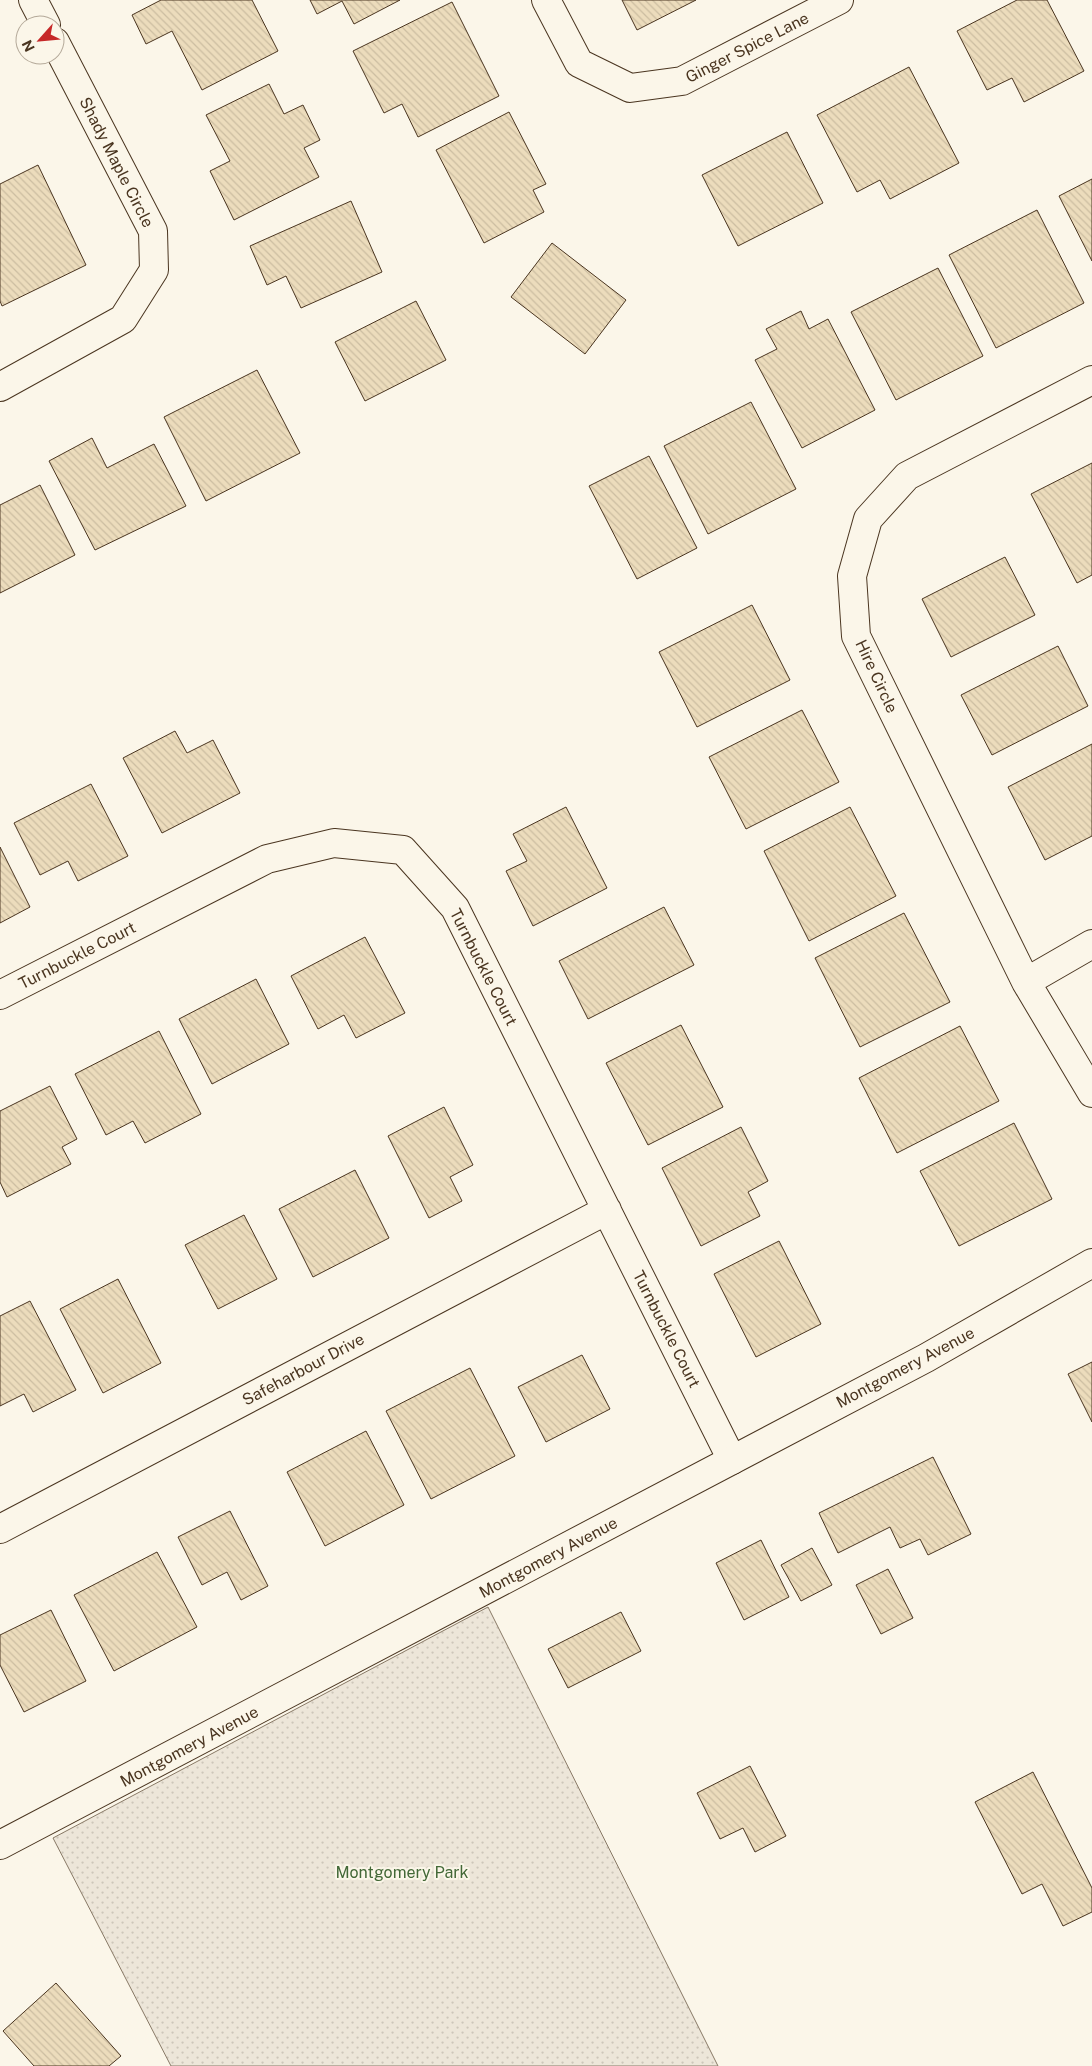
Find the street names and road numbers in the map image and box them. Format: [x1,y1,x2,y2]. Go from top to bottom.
street label: Ginger Spice Lane [682,8,812,87]
street label: Shady Maple Circle [75,94,158,231]
street label: Hire Circle [851,637,902,716]
street label: Turnbuckle Court [446,906,521,1029]
street label: Turnbuckle Court [16,918,139,993]
street label: Turnbuckle Court [629,1268,704,1391]
street label: Montgomery Avenue [833,1323,978,1412]
street label: Safeharbour Drive [239,1329,367,1410]
street label: Montgomery Avenue [476,1513,621,1602]
street label: Montgomery Avenue [117,1702,262,1791]

